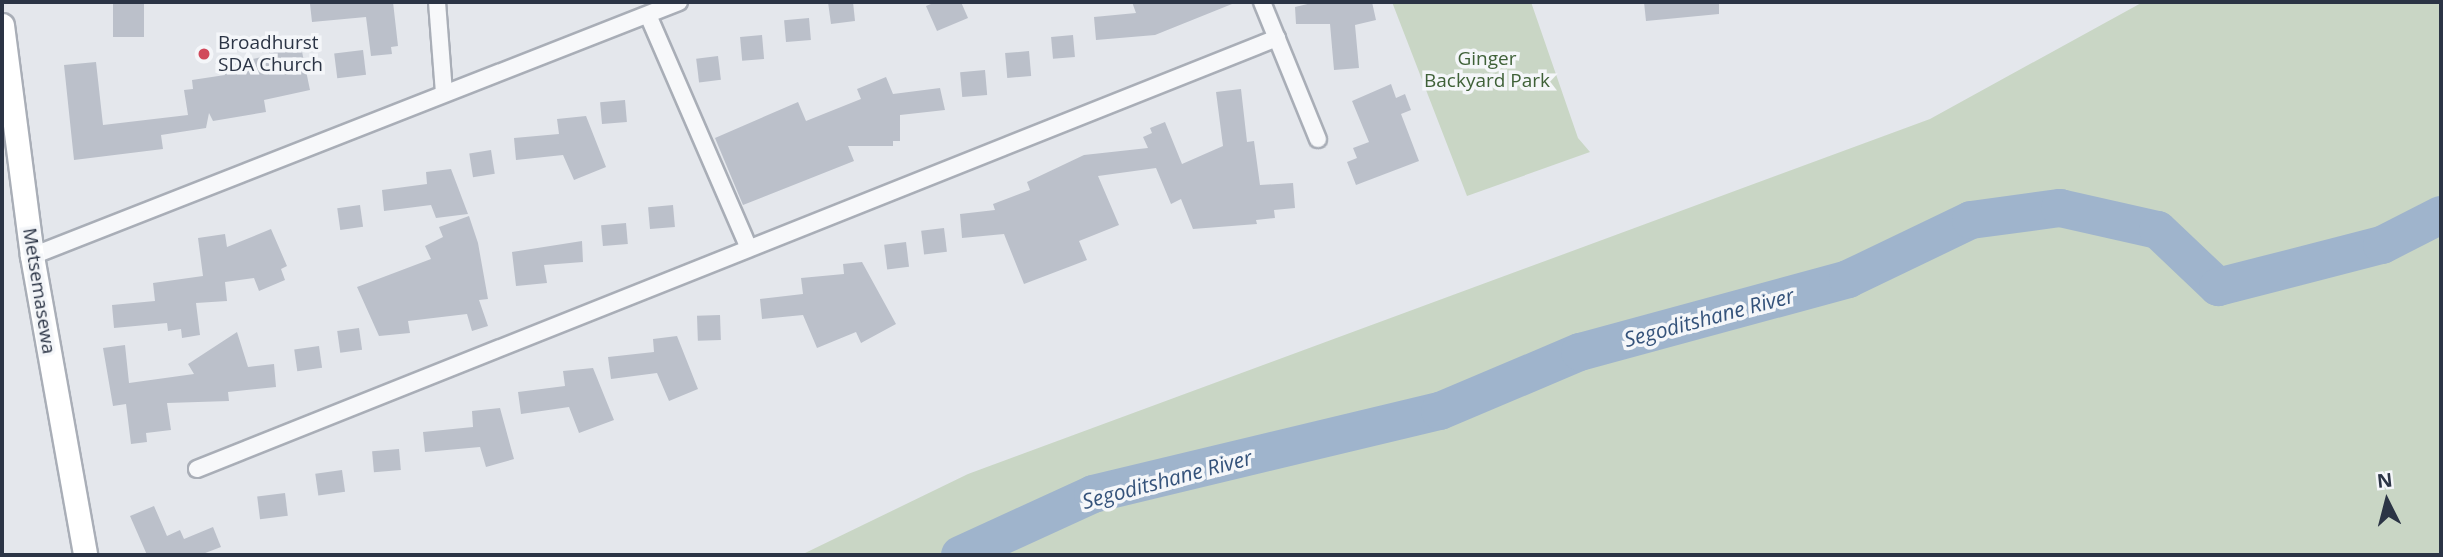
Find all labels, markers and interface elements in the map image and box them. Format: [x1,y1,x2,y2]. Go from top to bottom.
place label: Broadhurst SDA Church [218,32,323,76]
marker: Broadhurst SDA Church [196,46,212,62]
park label: Ginger Backyard Park [1424,48,1550,92]
street label: Metsemasewa [18,226,60,356]
water label: Segoditshane River [1621,282,1797,352]
water label: Segoditshane River [1079,444,1255,514]
north arrow [2352,466,2422,536]
text: N [2376,466,2394,494]

